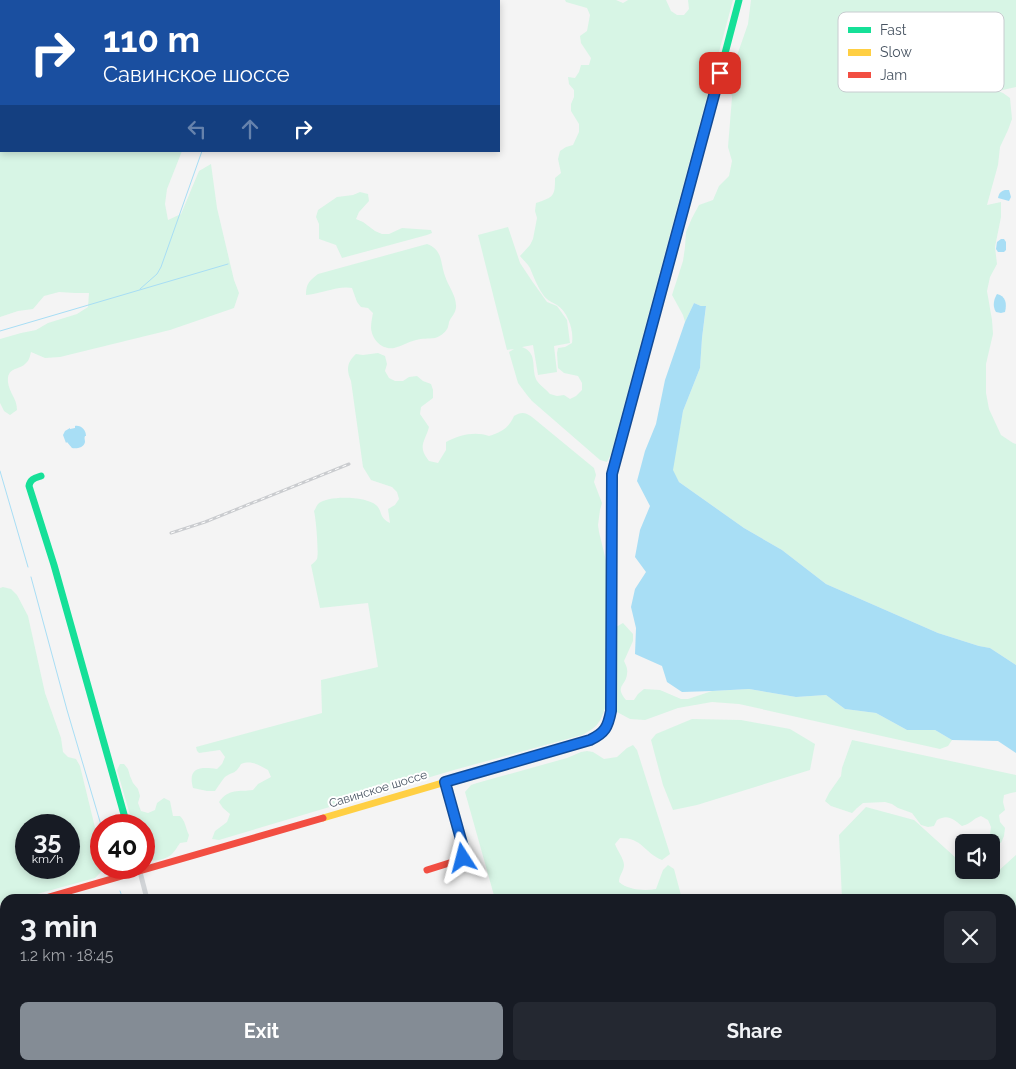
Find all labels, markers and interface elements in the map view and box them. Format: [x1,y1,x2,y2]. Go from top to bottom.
legend [838,12,1004,92]
text: 110 m [103,19,200,60]
icon: right [20,20,85,85]
text: Fast [880,22,907,38]
text: Slow [880,44,912,60]
pin [699,52,741,94]
icon: arrive [706,59,734,87]
text: Савинское шоссе [103,61,290,87]
text: Jam [880,67,907,83]
icon: left [183,115,211,143]
icon: ahead [236,115,264,143]
icon: right [289,115,317,143]
street label: Савинское шоссе [327,767,429,811]
speed limit sign: 40 [90,814,155,879]
text: 35 [34,825,61,855]
position arrow [436,831,488,883]
map controls [955,834,1000,879]
button: sound [955,834,1000,879]
text: km/h [32,852,63,866]
text: 3 min [20,909,98,944]
button: close [944,911,996,963]
text: 1.2 km · 18:45 [20,946,113,965]
button: Exit [20,1002,503,1060]
button: Share [513,1002,996,1060]

